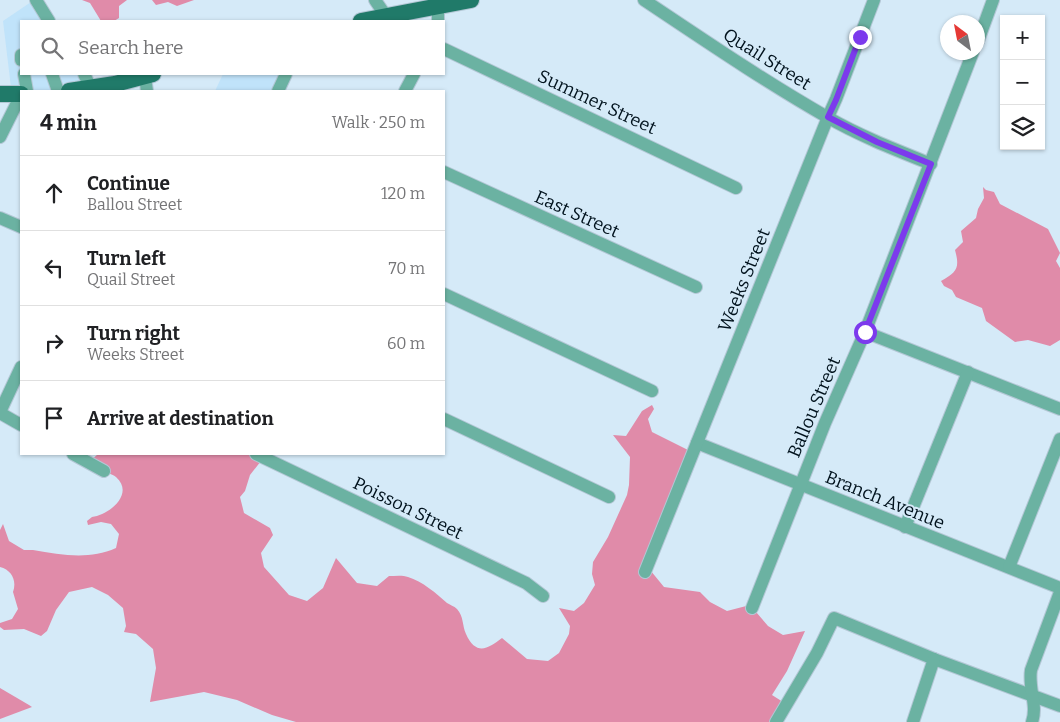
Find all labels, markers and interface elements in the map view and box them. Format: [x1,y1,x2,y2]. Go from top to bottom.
north arrow [940,15,985,60]
map controls [1000,15,1045,150]
button: + [1000,15,1045,60]
search box [20,20,445,75]
street label: Quail Street [719,23,815,95]
route end [849,26,872,49]
icon: search [38,34,66,62]
text: Search here [78,36,183,59]
button: − [1000,60,1045,105]
street label: Summer Street [534,65,660,139]
button: layers [1000,105,1045,150]
text: 4 min [40,110,97,136]
text: Walk · 250 m [332,113,425,132]
text: Continue [87,172,170,195]
icon: ahead [40,179,68,207]
text: 120 m [381,184,425,203]
street label: East Street [531,186,623,243]
text: Ballou Street [87,195,182,214]
street label: Weeks Street [713,225,775,335]
text: Turn left [87,247,166,270]
icon: left [40,254,68,282]
text: 70 m [389,259,425,278]
text: Quail Street [87,270,175,289]
route start [854,321,877,344]
text: Turn right [87,322,180,345]
icon: right [40,329,68,357]
text: 60 m [387,334,425,353]
text: Weeks Street [87,345,184,364]
street label: Ballou Street [783,353,845,461]
icon: arrive [40,404,68,432]
text: Arrive at destination [87,407,274,430]
street label: Branch Avenue [822,466,948,534]
street label: Poisson Street [349,472,467,544]

